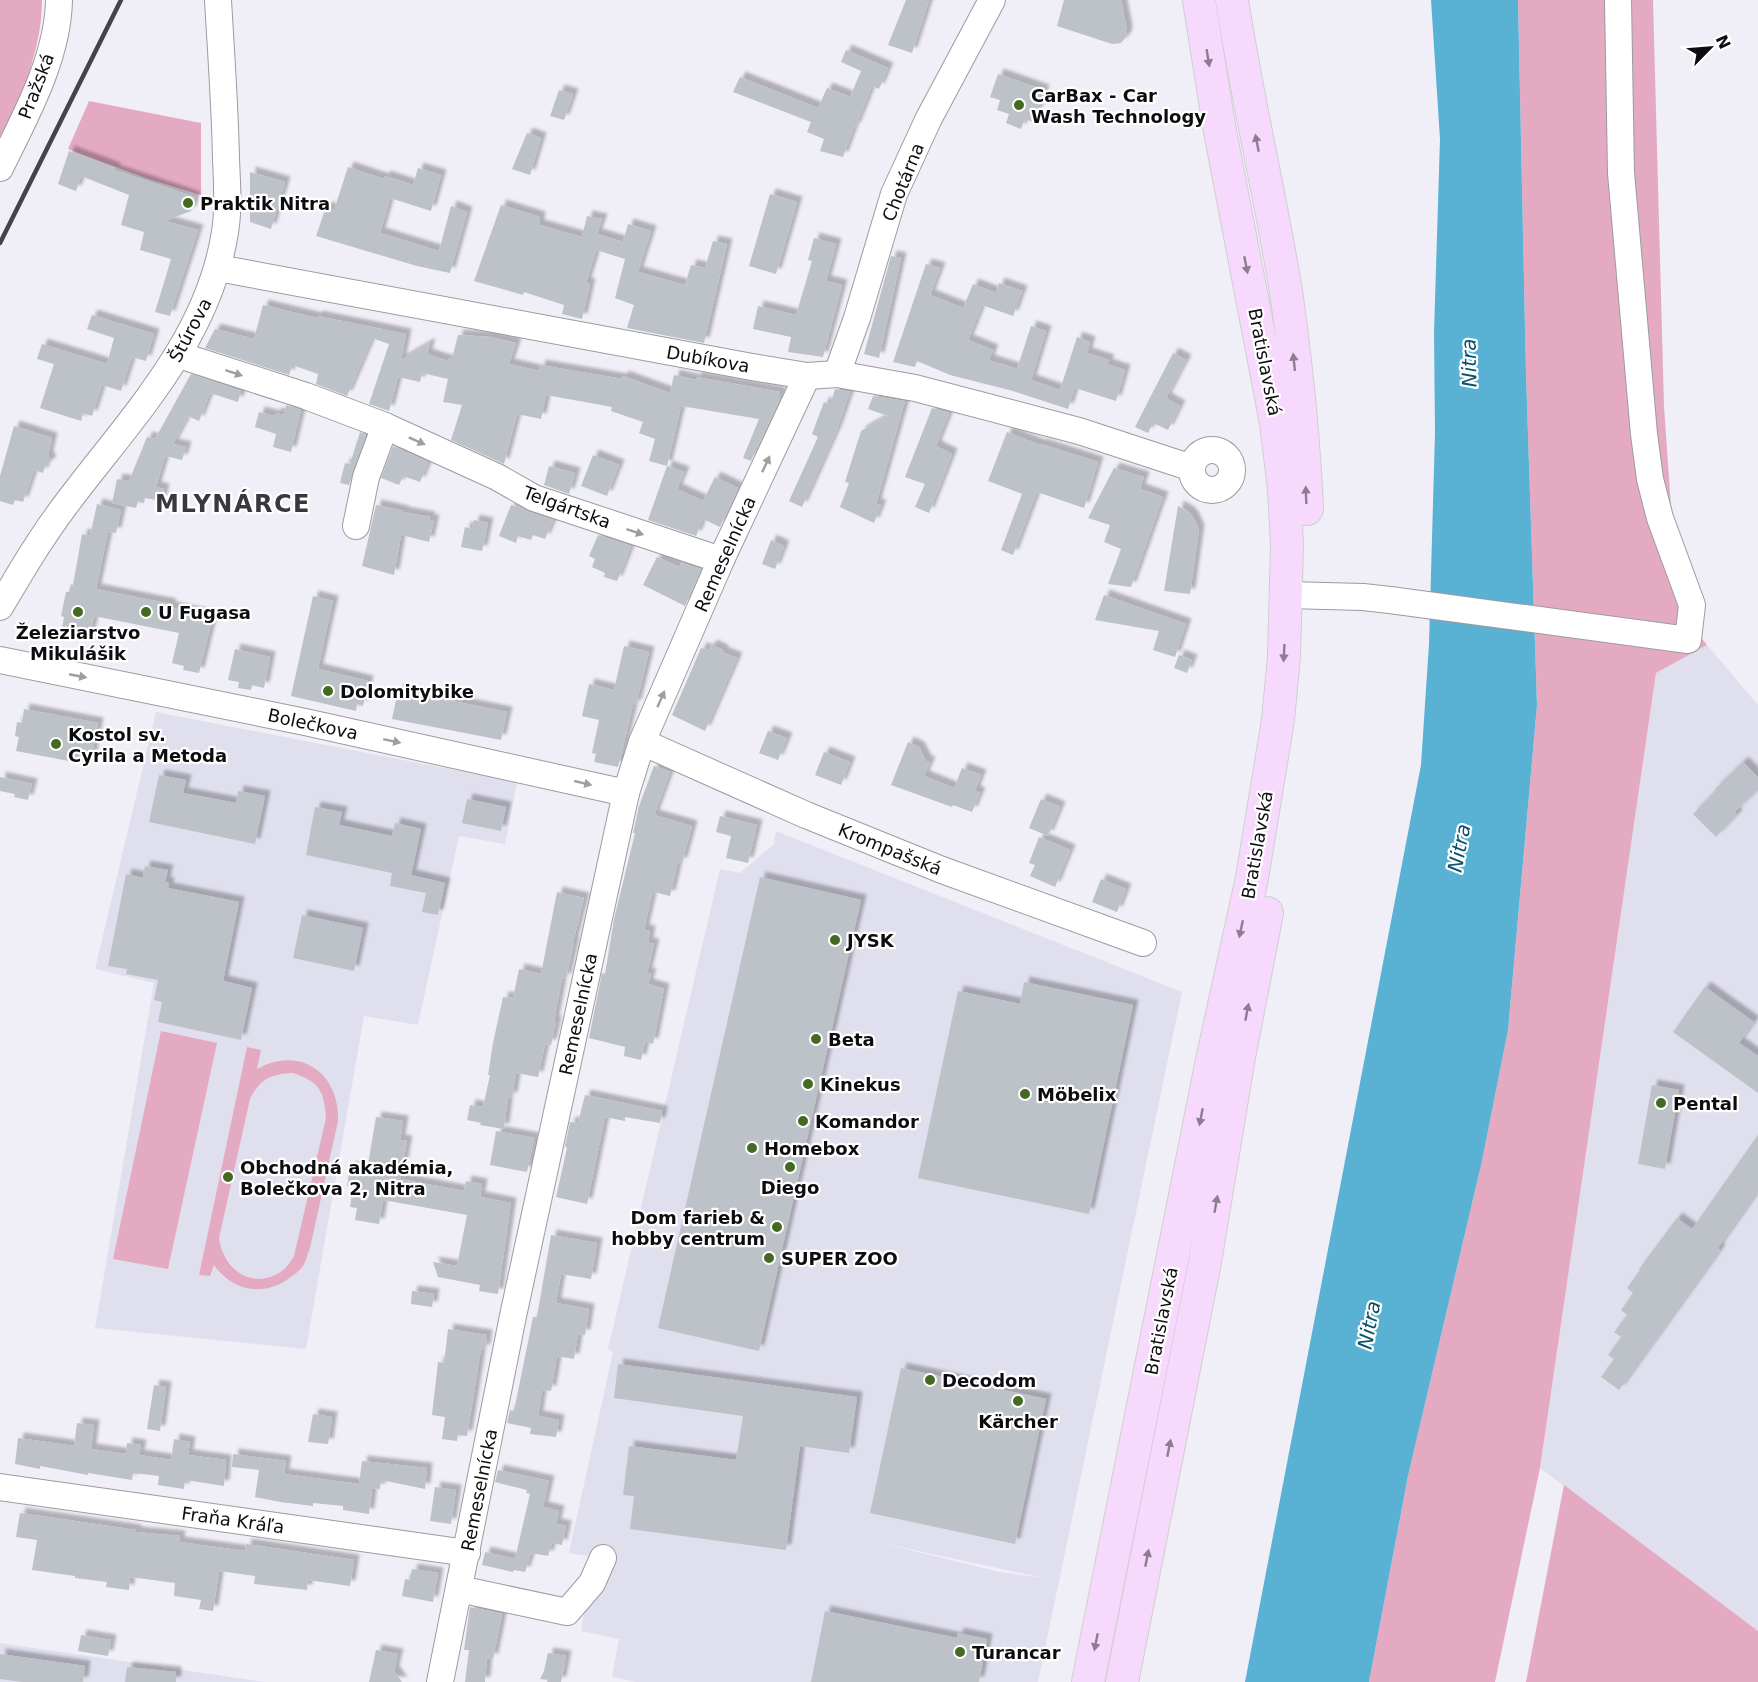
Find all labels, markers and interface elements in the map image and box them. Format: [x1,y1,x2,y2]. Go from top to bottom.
north arrow [1680,18,1740,78]
text: N [1712,32,1735,52]
one-way arrow [1204,48,1213,67]
street label: Pražská [14,50,58,122]
place label: CarBax - Car Wash Technology [1031,85,1206,127]
marker: CarBax - Car Wash Technology [1012,98,1026,112]
one-way arrow [1252,133,1261,152]
street label: Chotárna [878,140,928,224]
place label: Praktik Nitra [200,193,330,214]
marker: Praktik Nitra [181,196,195,210]
one-way arrow [1242,256,1251,275]
street label: Štúrova [164,294,216,366]
street label: Bratislavská [1244,306,1286,418]
water label: Nitra [1457,338,1481,388]
street label: Dubíkova [665,341,751,377]
one-way arrow [1289,353,1299,372]
one-way arrow [225,369,243,378]
one-way arrow [408,437,426,446]
one-way arrow [762,455,771,472]
street label: Telgártska [520,481,614,533]
one-way arrow [1301,485,1311,504]
district label: MLYNÁRCE [155,489,311,518]
street label: Remeselnícka [690,493,760,615]
one-way arrow [626,527,644,537]
place label: U Fugasa [158,602,251,623]
marker: Železiarstvo Mikulášik [71,605,85,619]
marker: U Fugasa [139,605,153,619]
place label: Železiarstvo Mikulášik [16,622,140,664]
one-way arrow [1280,644,1289,663]
one-way arrow [69,672,88,681]
place label: Dolomitybike [340,681,474,702]
marker: Dolomitybike [321,684,335,698]
one-way arrow [657,690,666,708]
street label: Bolečkova [266,704,360,744]
place label: Kostol sv. Cyrila a Metoda [68,724,227,766]
marker: Kostol sv. Cyrila a Metoda [49,737,63,751]
one-way arrow [383,737,402,746]
one-way arrow [573,779,592,789]
street label: Bratislavská [1237,789,1277,901]
street label: Krompašská [835,819,945,879]
water label: Nitra [1443,822,1475,874]
one-way arrow [1236,920,1245,939]
place label: JYSK [845,930,895,951]
marker: JYSK [828,933,842,947]
street label: Remeselnícka [555,951,601,1077]
one-way arrow [1243,1002,1252,1021]
place label: Beta [828,1029,875,1050]
marker: Beta [809,1032,823,1046]
place label: Kinekus [820,1074,901,1095]
marker: Kinekus [801,1077,815,1091]
place label: Möbelix [1037,1084,1117,1105]
marker: Möbelix [1018,1087,1032,1101]
place label: Pental [1673,1093,1738,1114]
marker: Pental [1654,1096,1668,1110]
one-way arrow [1196,1108,1205,1127]
place label: Komandor [815,1111,919,1132]
marker: Komandor [796,1114,810,1128]
place label: Homebox [764,1138,860,1159]
marker: Homebox [745,1141,759,1155]
place label: Obchodná akadémia, Bolečkova 2, Nitra [240,1157,453,1199]
marker: Diego [783,1160,797,1174]
marker: Obchodná akadémia, Bolečkova 2, Nitra [221,1170,235,1184]
place label: Diego [761,1177,819,1198]
one-way arrow [1211,1195,1220,1214]
place label: Dom farieb & hobby centrum [611,1207,765,1249]
marker: Dom farieb & hobby centrum [770,1220,784,1234]
place label: SUPER ZOO [781,1248,898,1269]
marker: SUPER ZOO [762,1251,776,1265]
street label: Bratislavská [1140,1265,1182,1377]
water label: Nitra [1353,1299,1385,1351]
place label: Decodom [942,1370,1036,1391]
marker: Decodom [923,1373,937,1387]
marker: Kärcher [1011,1394,1025,1408]
place label: Kärcher [978,1411,1058,1432]
street label: Remeselnícka [457,1427,501,1553]
one-way arrow [1165,1439,1174,1458]
street label: Fraňa Kráľa [180,1502,286,1538]
one-way arrow [1143,1548,1152,1567]
one-way arrow [1091,1633,1100,1652]
place label: Turancar [972,1642,1061,1663]
marker: Turancar [953,1645,967,1659]

